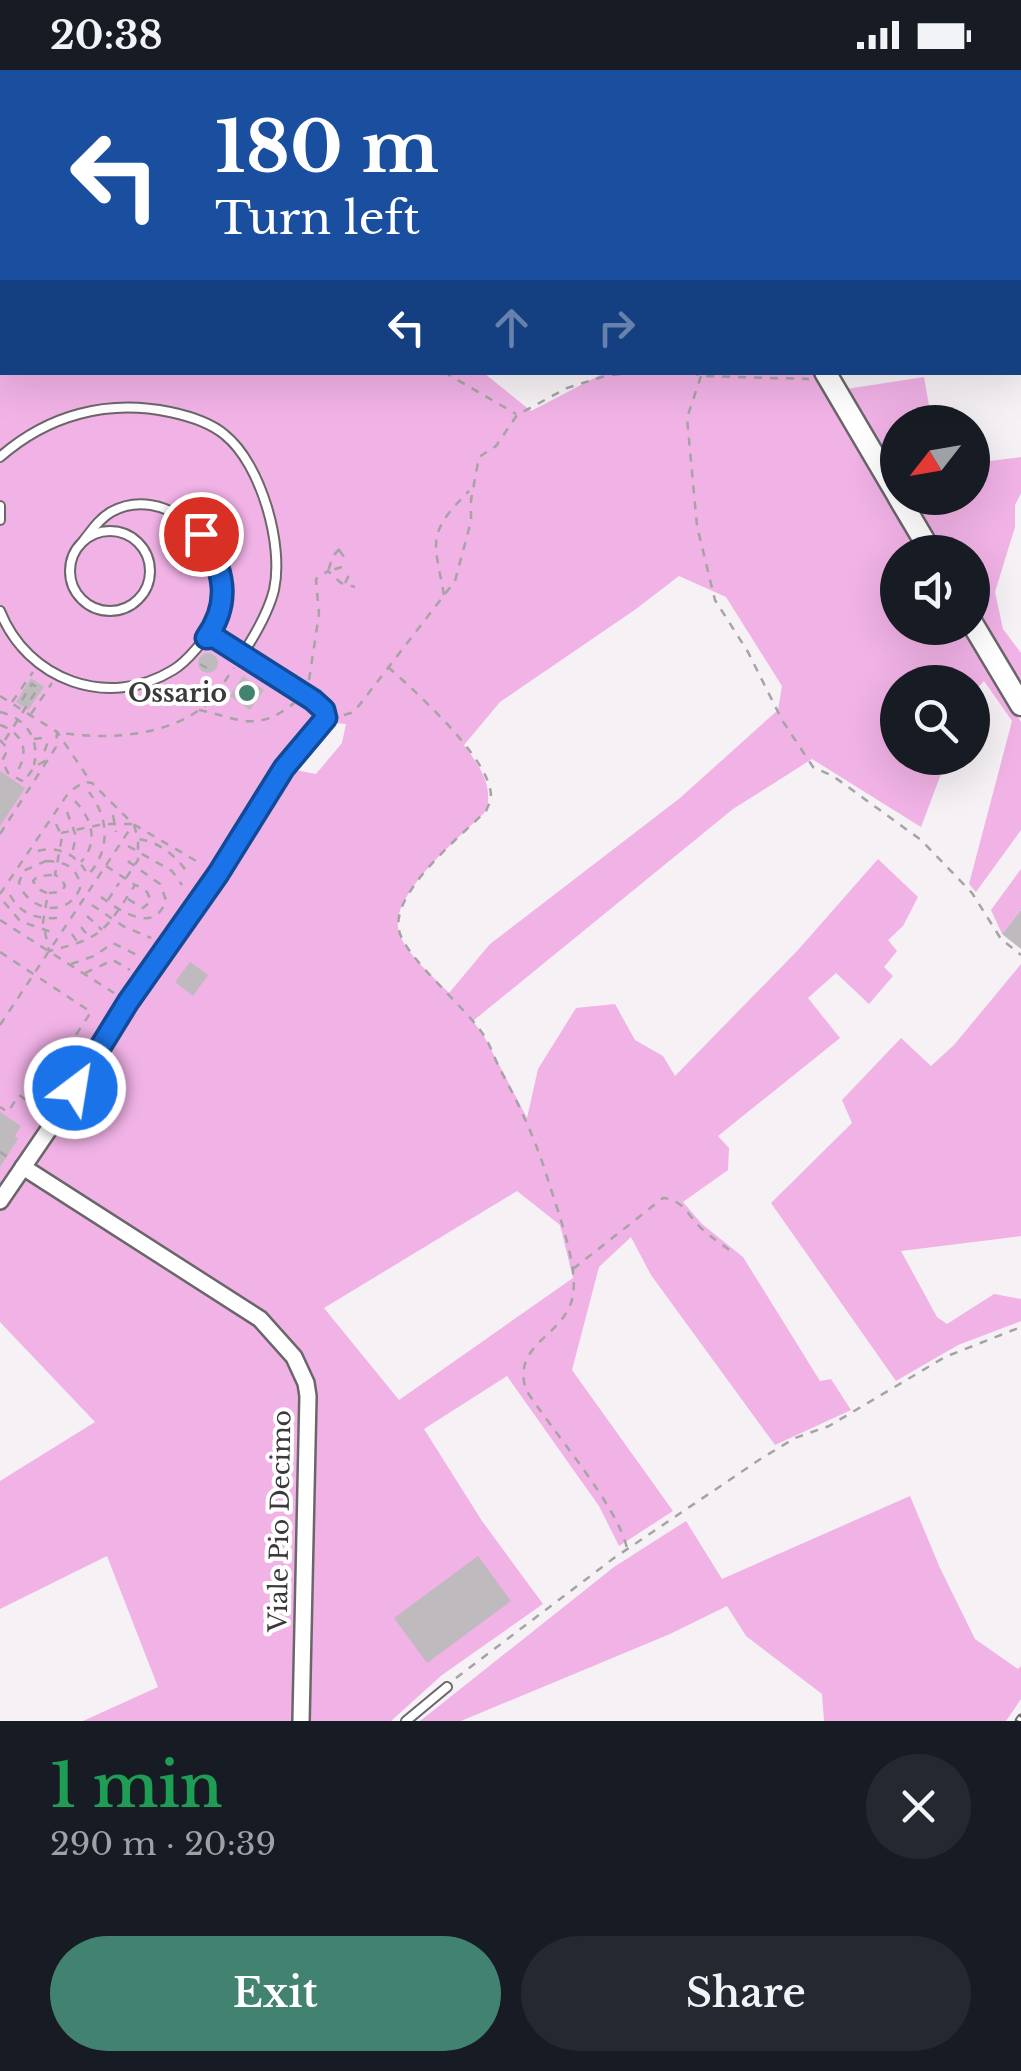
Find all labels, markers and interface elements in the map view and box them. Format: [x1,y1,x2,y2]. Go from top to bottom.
text: 20:38 [50,12,163,59]
text: 180 m [215,104,439,191]
icon: left [50,110,180,240]
text: Turn left [215,190,420,246]
icon: left [379,300,434,355]
icon: ahead [484,300,539,355]
icon: right [589,300,644,355]
north arrow [880,405,990,515]
map controls [880,405,990,775]
pin [159,492,244,577]
icon: arrive [174,507,229,562]
button: sound [880,535,990,645]
button: search [880,665,990,775]
place label: Ossario [128,678,227,709]
marker: Ossario [236,682,258,704]
position arrow [23.0,1036,127.0,1140]
street label: Viale Pio Decimo [263,1410,297,1633]
text: 1 min [50,1749,223,1823]
button: close [866,1754,971,1859]
text: 290 m · 20:39 [50,1824,276,1864]
button: Exit [50,1936,501,2051]
button: Share [521,1936,971,2051]

